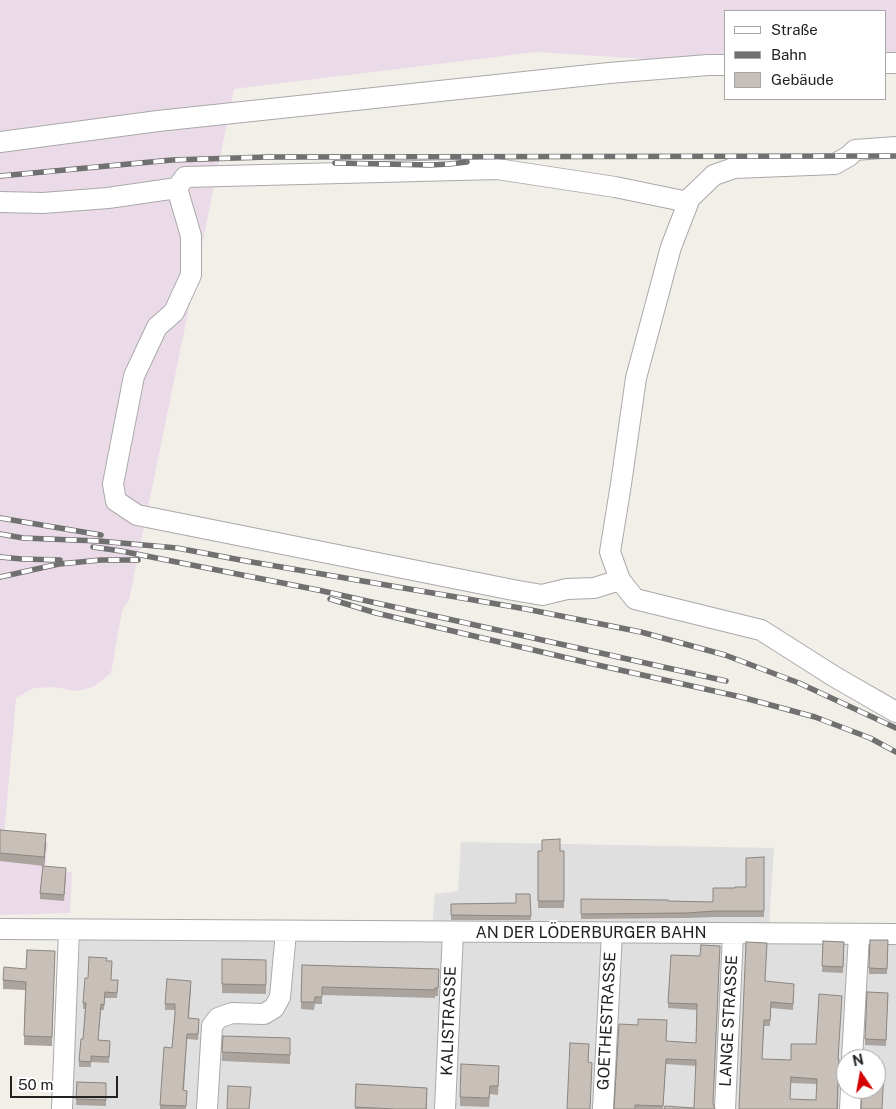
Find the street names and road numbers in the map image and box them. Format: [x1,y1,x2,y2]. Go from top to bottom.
street label: AN DER LÖDERBURGER BAHN [475,923,707,943]
street label: GOETHESTRASSE [594,951,620,1091]
street label: LANGE STRASSE [716,955,742,1087]
street label: KALISTRASSE [437,966,461,1076]

